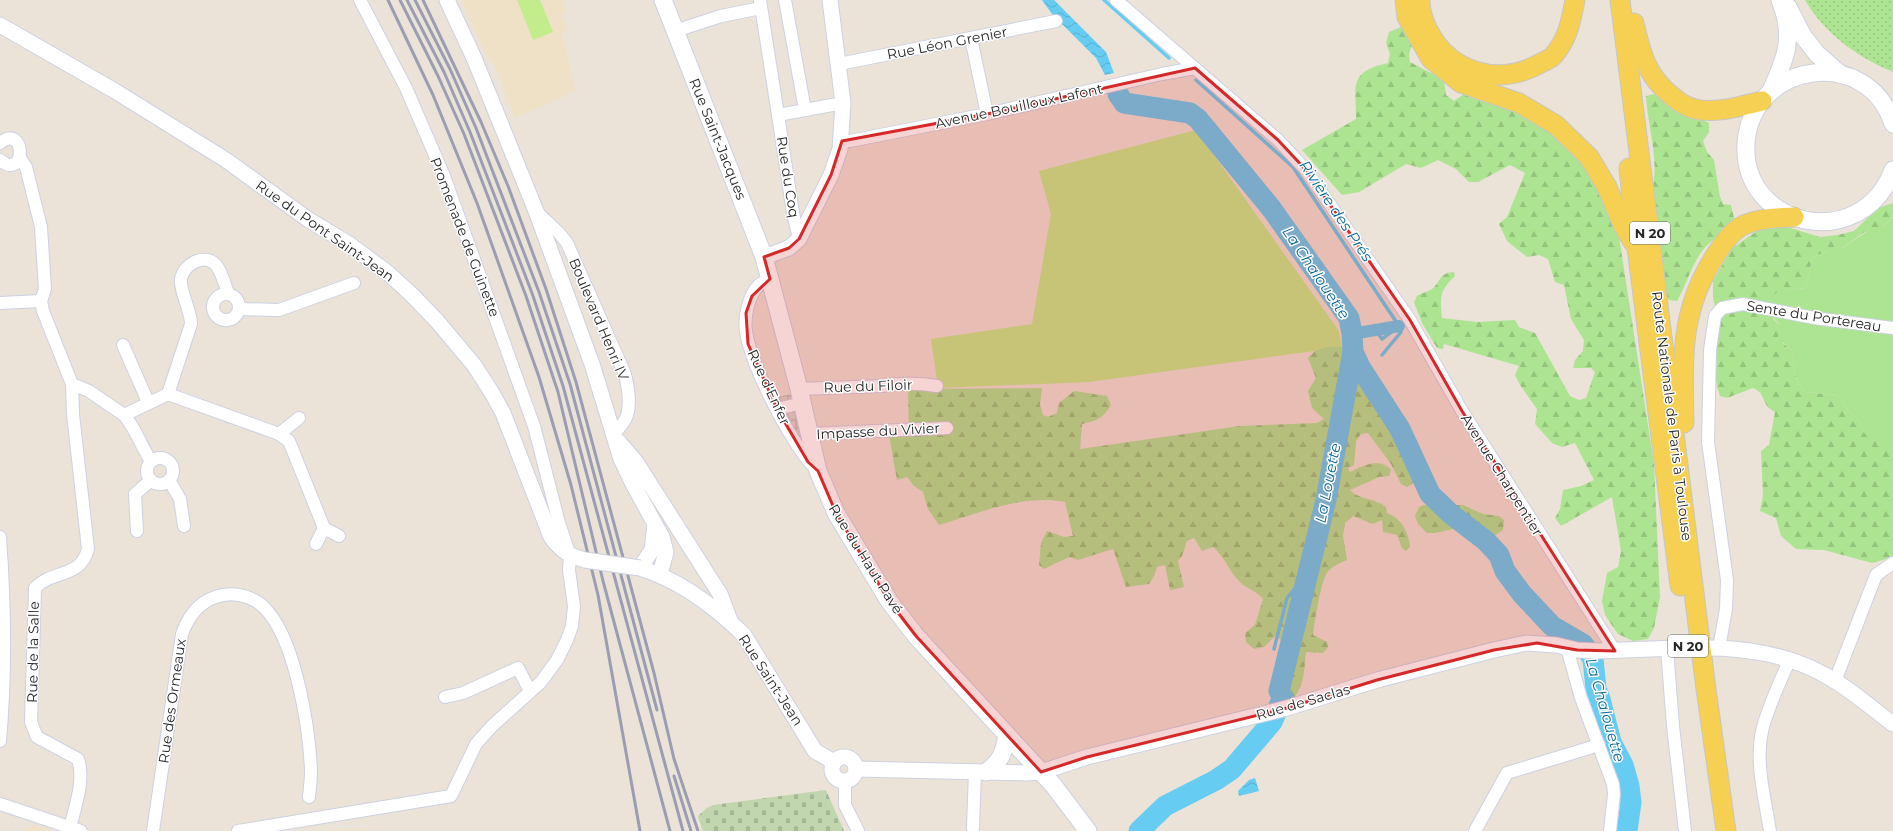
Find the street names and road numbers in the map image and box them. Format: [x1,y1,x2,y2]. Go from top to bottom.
street label: Rue Léon Grenier [885,22,1009,63]
street label: Rue Saint-Jacques [685,76,751,203]
street label: Avenue Bouilloux Lafont [934,79,1105,133]
street label: Rue du Coq [773,135,803,219]
street label: Promenade de Guinette [426,155,504,319]
street label: Rue du Pont Saint-Jean [252,176,398,286]
road number: N 20 [1630,222,1670,244]
street label: Boulevard Henri IV [565,255,633,383]
street label: Route Nationale de Paris à Toulouse [1648,290,1696,542]
street label: Sente du Portereau [1745,296,1883,336]
street label: Rue d'Enfer [744,346,795,428]
street label: Rue du Filoir [823,375,913,397]
street label: Avenue Charpentier [1457,411,1547,540]
street label: Impasse du Vivier [816,419,941,443]
street label: Rue du Haut Pavé [825,501,907,617]
street label: Rue de la Salle [23,601,43,703]
street label: Rue Saint-Jean [735,631,807,729]
road number: N 20 [1668,635,1708,657]
street label: Rue des Ormeaux [154,637,190,764]
street label: Rue de Saclas [1254,680,1352,724]

